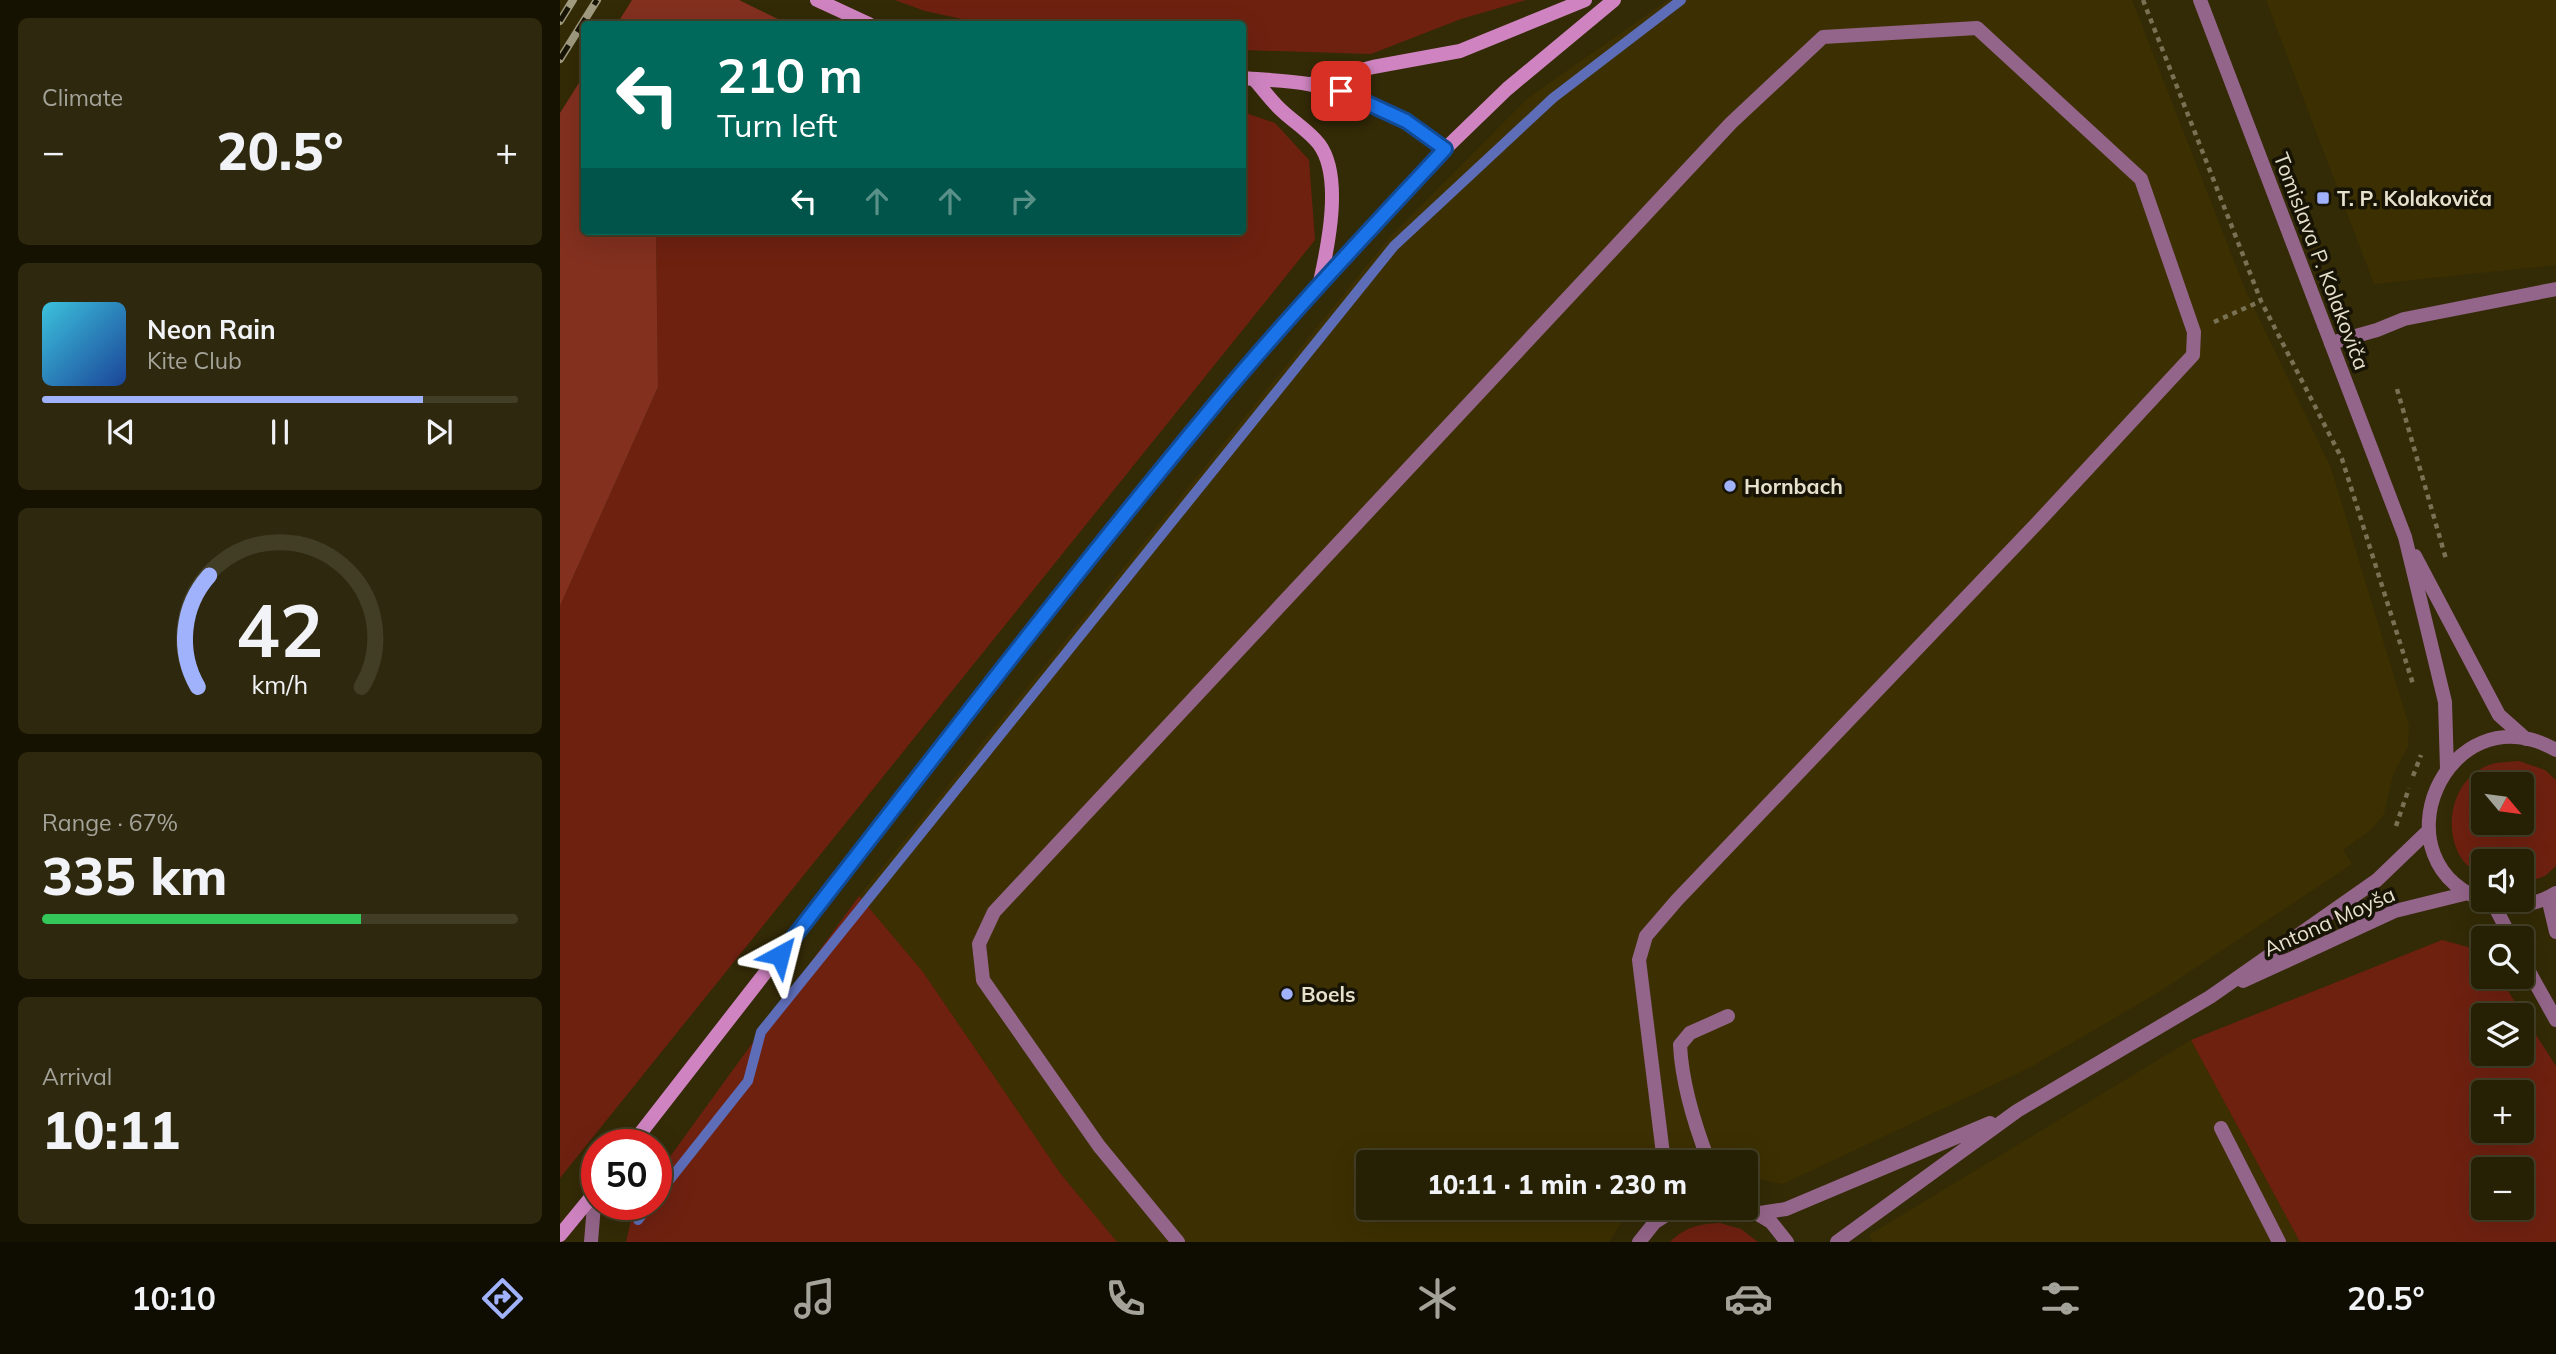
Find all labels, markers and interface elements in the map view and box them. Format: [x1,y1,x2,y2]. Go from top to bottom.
text: 210 m [717,44,863,105]
icon: left [602,49,693,140]
pin [1311,61,1371,121]
icon: arrive [1322,72,1360,110]
text: Climate [42,83,123,112]
text: Turn left [717,105,837,145]
text: 20.5° [216,118,344,183]
text: − [42,127,65,175]
text: + [495,127,518,175]
street label: Tomislava P. Kolakoviča [2269,149,2375,373]
icon: left [785,182,823,220]
icon: ahead [858,182,896,220]
icon: ahead [931,182,969,220]
icon: right [1004,182,1042,220]
place label: T. P. Kolakoviča [2337,185,2492,211]
marker: T. P. Kolakoviča [2315,190,2331,206]
text: Neon Rain [147,313,276,346]
text: Kite Club [147,346,242,375]
icon: previous [102,413,140,451]
icon: pause [261,413,299,451]
icon: next [420,413,458,451]
place label: Hornbach [1744,473,1843,499]
marker: Hornbach [1722,478,1738,494]
text: 42 [236,584,324,675]
text: km/h [252,669,308,700]
north arrow [2471,772,2534,835]
map controls [2471,772,2534,1220]
text: Range · 67% [42,808,178,837]
text: 335 km [42,843,227,908]
button: sound [2471,849,2534,912]
street label: Antona Moyša [2259,880,2399,962]
position arrow [743,918,817,992]
button: search [2471,926,2534,989]
place label: Boels [1301,981,1355,1007]
marker: Boels [1279,986,1295,1002]
button: layers [2471,1003,2534,1066]
text: Arrival [42,1062,112,1091]
button: + [2471,1080,2534,1143]
text: 10:11 [42,1097,180,1162]
speed limit sign: 50 [581,1129,672,1220]
button: − [2471,1157,2534,1220]
text: 10:11 · 1 min · 230 m [1427,1168,1687,1201]
icon: directions [478,1274,527,1323]
icon: music [790,1274,839,1323]
icon: phone [1101,1274,1150,1323]
icon: climate [1413,1274,1462,1323]
icon: car [1724,1274,1773,1323]
icon: filters [2036,1274,2085,1323]
text: 10:10 [131,1278,216,1318]
text: 20.5° [2347,1278,2425,1318]

